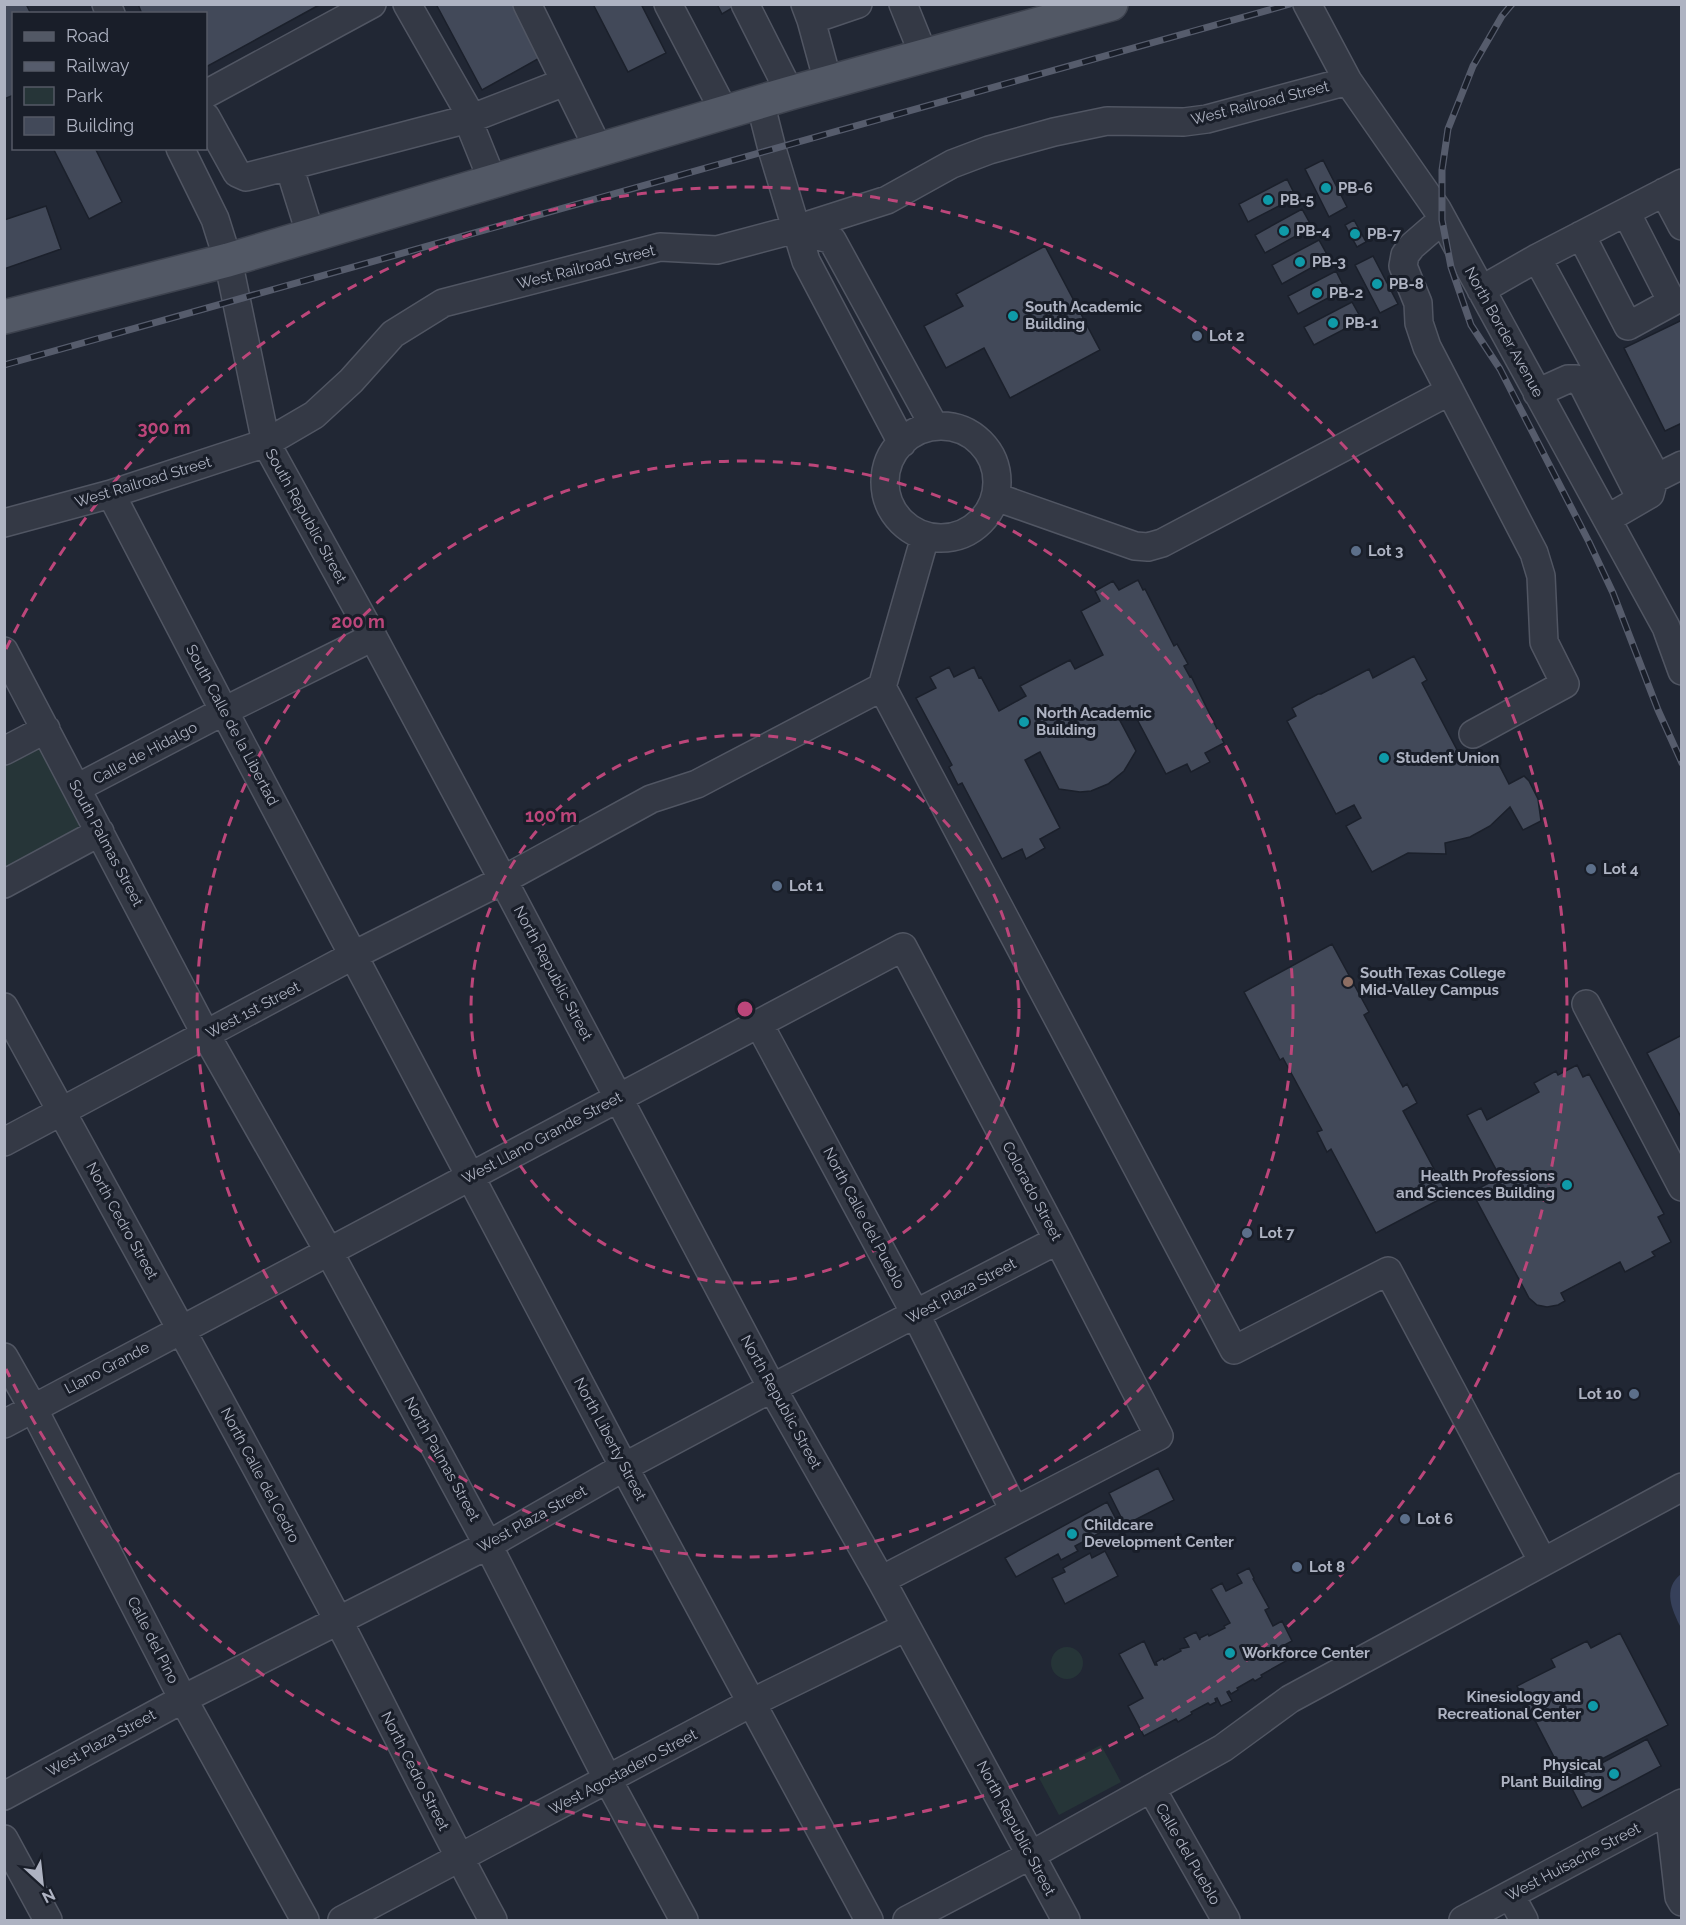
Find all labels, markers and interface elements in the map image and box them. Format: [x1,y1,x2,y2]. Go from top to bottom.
legend [12,12,207,150]
text: Road [66,25,109,46]
text: Railway [66,55,130,76]
street label: West Railroad Street [1189,77,1331,129]
text: Park [66,85,103,106]
text: Building [66,115,134,136]
place label: PB-6 [1338,179,1373,197]
marker: PB-6 [1319,181,1333,195]
place label: PB-5 [1280,191,1314,209]
marker: PB-5 [1261,193,1275,207]
place label: PB-4 [1296,222,1331,240]
marker: PB-4 [1277,224,1291,238]
place label: PB-7 [1367,225,1402,243]
marker: PB-7 [1348,227,1362,241]
street label: West Railroad Street [515,241,657,293]
place label: PB-3 [1312,253,1346,271]
marker: PB-3 [1293,255,1307,269]
street label: North Border Avenue [1461,264,1547,400]
place label: PB-8 [1389,275,1424,293]
marker: PB-8 [1370,277,1384,291]
place label: PB-2 [1329,284,1363,302]
marker: PB-2 [1310,286,1324,300]
place label: South Academic Building [1025,298,1143,333]
marker: South Academic Building [1006,309,1020,323]
place label: PB-1 [1345,314,1379,332]
marker: PB-1 [1326,316,1340,330]
place label: Lot 2 [1209,327,1245,345]
marker: Lot 2 [1190,329,1204,343]
text: 300 m [137,417,191,438]
street label: South Republic Street [261,445,351,587]
street label: West Railroad Street [73,453,213,511]
place label: Lot 3 [1368,542,1403,560]
marker: Lot 3 [1349,544,1363,558]
text: 200 m [331,611,385,632]
street label: South Calle de la Libertad [182,641,282,809]
place label: North Academic Building [1036,704,1153,739]
marker: North Academic Building [1017,715,1031,729]
street label: Calle de Hidalgo [90,718,200,788]
place label: Student Union [1396,749,1499,767]
marker: Student Union [1377,751,1391,765]
street label: South Palmas Street [65,777,147,909]
text: 100 m [525,805,577,826]
place label: Lot 4 [1603,860,1639,878]
marker: Lot 4 [1584,862,1598,876]
place label: Lot 1 [789,877,824,895]
marker: Lot 1 [770,879,784,893]
street label: North Republic Street [510,903,596,1043]
place label: South Texas College Mid-Valley Campus [1360,964,1506,999]
marker: South Texas College Mid-Valley Campus [1341,975,1355,989]
street label: West 1st Street [203,978,303,1042]
centre of rings [735,999,755,1019]
street label: West Llano Grande Street [459,1088,625,1188]
street label: Colorado Street [998,1139,1066,1243]
street label: North Calle del Pueblo [819,1144,909,1292]
street label: North Cedro Street [82,1159,162,1283]
place label: Health Professions and Sciences Building [1396,1167,1555,1202]
marker: Health Professions and Sciences Building [1560,1178,1574,1192]
place label: Lot 7 [1259,1224,1295,1242]
marker: Lot 7 [1240,1226,1254,1240]
street label: West Plaza Street [903,1254,1019,1328]
street label: North Republic Street [737,1332,825,1472]
street label: Llano Grande [61,1338,153,1398]
street label: North Liberty Street [570,1374,650,1504]
place label: Lot 10 [1578,1385,1622,1403]
marker: Lot 10 [1627,1387,1641,1401]
street label: North Palmas Street [400,1394,484,1524]
street label: North Calle del Cedro [217,1404,303,1546]
street label: West Plaza Street [474,1482,590,1556]
place label: Lot 6 [1417,1510,1453,1528]
marker: Lot 6 [1398,1512,1412,1526]
place label: Childcare Development Center [1084,1516,1234,1551]
marker: Childcare Development Center [1065,1527,1079,1541]
place label: Lot 8 [1309,1558,1345,1576]
marker: Lot 8 [1290,1560,1304,1574]
street label: Calle del Pino [123,1594,183,1687]
place label: Workforce Center [1242,1644,1370,1662]
marker: Workforce Center [1223,1646,1237,1660]
place label: Kinesiology and Recreational Center [1438,1688,1581,1723]
marker: Kinesiology and Recreational Center [1586,1699,1600,1713]
street label: West Plaza Street [43,1706,159,1780]
street label: North Cedro Street [377,1709,453,1833]
street label: West Agostadero Street [546,1725,700,1819]
place label: Physical Plant Building [1501,1756,1602,1791]
street label: North Republic Street [973,1758,1059,1898]
marker: Physical Plant Building [1607,1767,1621,1781]
street label: Calle del Pueblo [1152,1800,1224,1908]
street label: West Huisache Street [1503,1819,1643,1905]
north arrow [12,1853,72,1913]
text: N [39,1885,58,1907]

